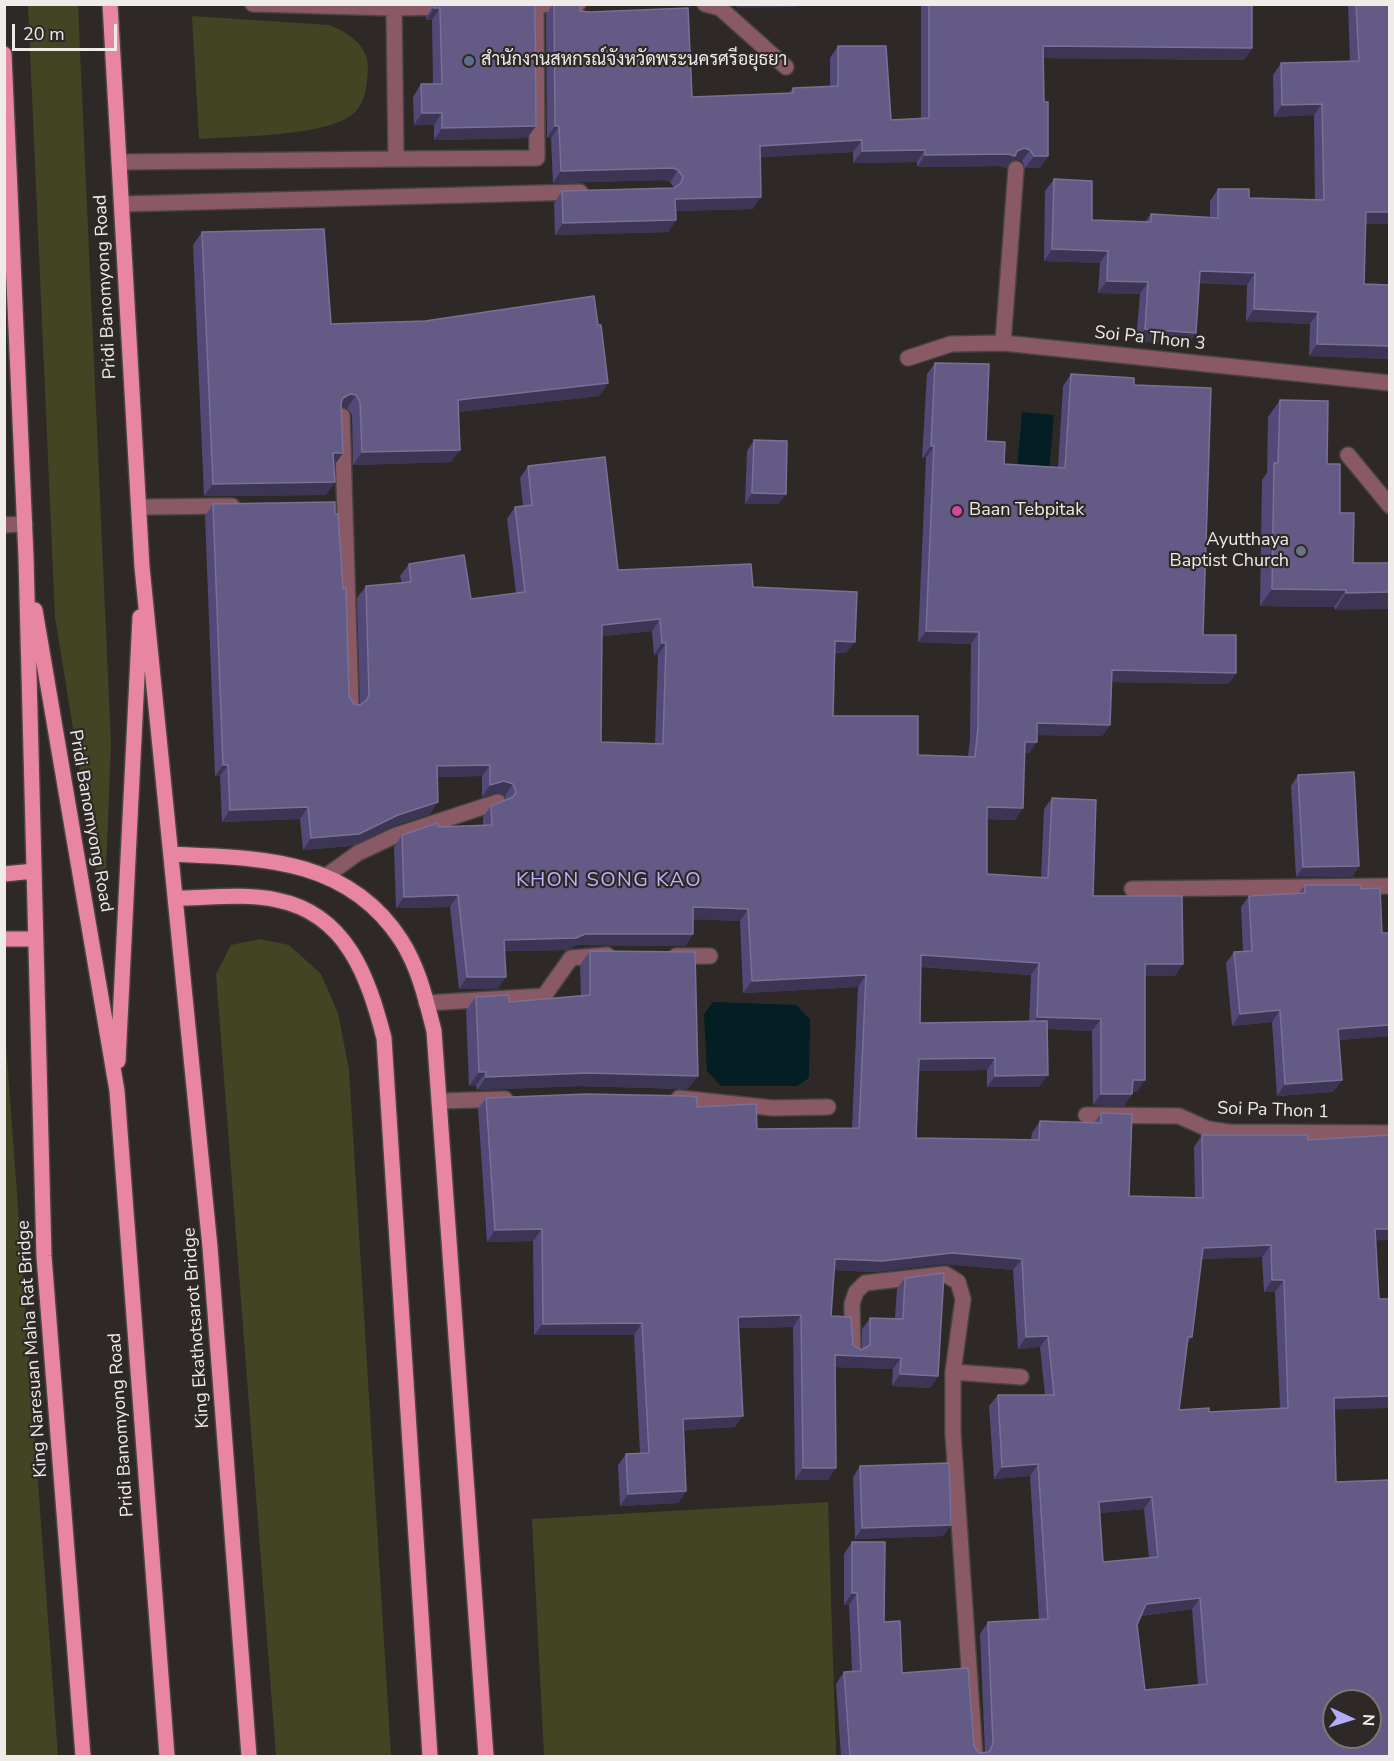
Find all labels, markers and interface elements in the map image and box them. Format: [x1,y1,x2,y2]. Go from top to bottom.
scale bar [15,12,120,50]
text: 20 m [23,22,65,46]
place label: สํานักงานสหกรณ์จังหวัดพระนครศรีอยุธยา [481,50,787,72]
marker: สํานักงานสหกรณ์จังหวัดพระนครศรีอยุธยา [462,54,476,68]
street label: Pridi Banomyong Road [90,194,122,380]
street label: Soi Pa Thon 3 [1093,322,1207,356]
place label: Baan Tebpitak [969,500,1084,522]
marker: Baan Tebpitak [950,504,964,518]
place label: Ayutthaya Baptist Church [1170,530,1289,572]
marker: Ayutthaya Baptist Church [1294,544,1308,558]
street label: Pridi Banomyong Road [63,728,117,914]
district label: KHON SONG KAO [516,869,702,893]
street label: Soi Pa Thon 1 [1217,1098,1329,1124]
street label: King Naresuan Maha Rat Bridge [13,1220,53,1478]
street label: King Ekathotsarot Bridge [179,1227,215,1429]
street label: Pridi Banomyong Road [105,1332,139,1518]
north arrow [1322,1689,1382,1749]
text: N [1357,1713,1379,1727]

